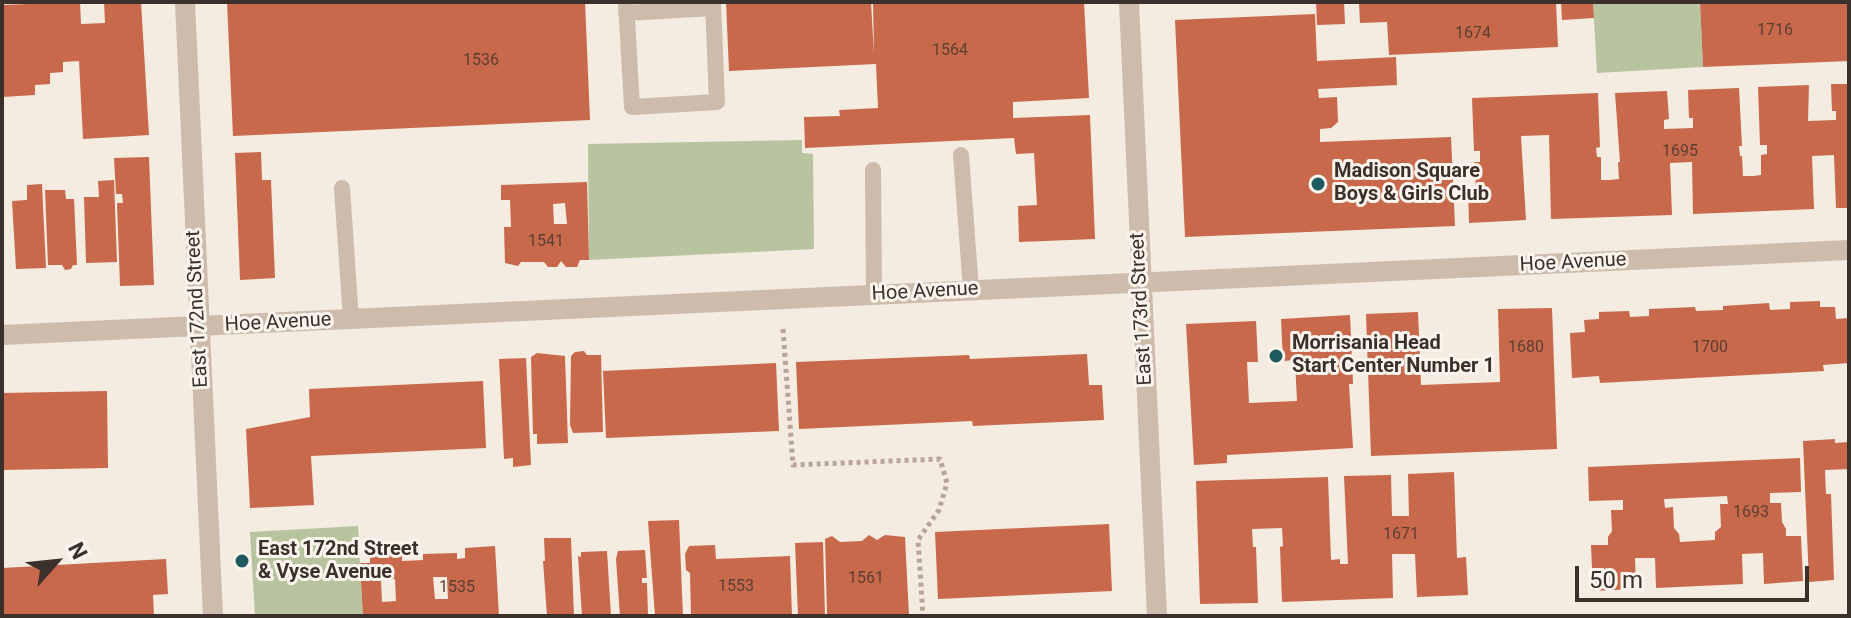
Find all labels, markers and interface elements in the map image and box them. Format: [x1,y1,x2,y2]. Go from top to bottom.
house number: 1716 [1757,21,1793,41]
house number: 1674 [1455,24,1491,44]
house number: 1564 [932,41,968,61]
house number: 1536 [463,51,499,71]
house number: 1695 [1662,142,1698,162]
place label: Madison Square Boys & Girls Club [1334,160,1489,207]
marker: Madison Square Boys & Girls Club [1309,175,1327,193]
street label: East 172nd Street [182,230,214,388]
house number: 1541 [528,232,564,252]
street label: East 173rd Street [1126,232,1158,386]
street label: Hoe Avenue [1519,248,1627,278]
street label: Hoe Avenue [871,277,979,307]
street label: Hoe Avenue [224,308,332,338]
place label: Morrisania Head Start Center Number 1 [1292,332,1495,379]
house number: 1680 [1508,338,1544,358]
house number: 1700 [1692,338,1728,358]
marker: Morrisania Head Start Center Number 1 [1267,347,1285,365]
house number: 1693 [1733,503,1769,523]
north arrow [16,522,96,602]
house number: 1671 [1383,525,1419,545]
text: N [63,538,92,563]
place label: East 172nd Street & Vyse Avenue [258,538,418,585]
scale bar [1579,550,1813,600]
marker: East 172nd Street & Vyse Avenue [233,552,251,570]
text: 50 m [1589,566,1643,594]
house number: 1561 [848,569,884,589]
house number: 1553 [718,577,754,597]
house number: 1535 [439,578,475,598]

